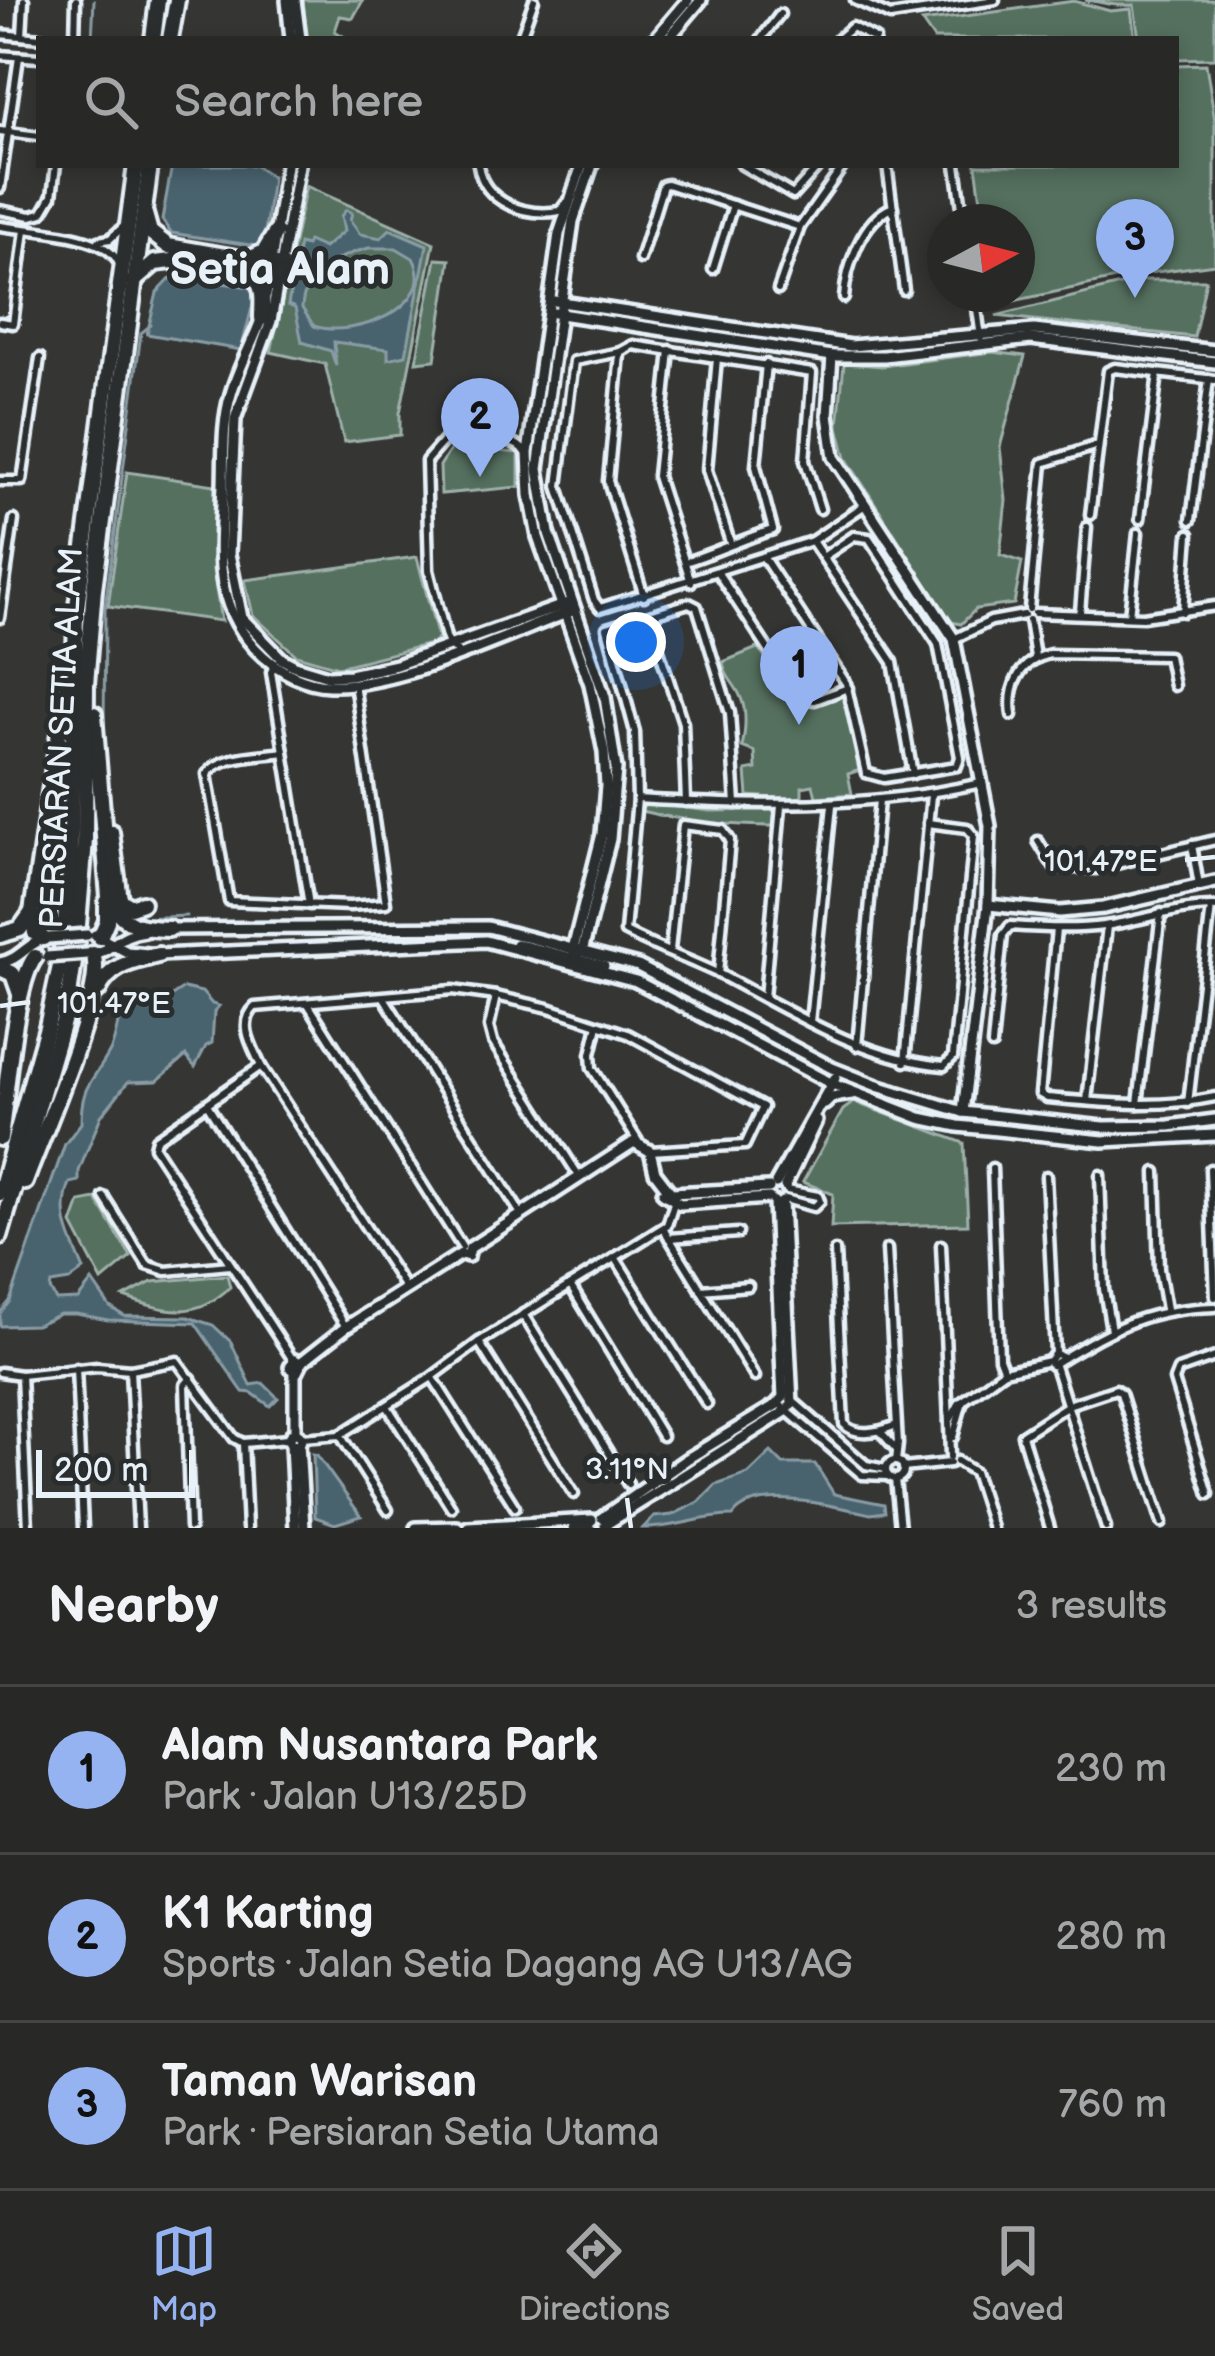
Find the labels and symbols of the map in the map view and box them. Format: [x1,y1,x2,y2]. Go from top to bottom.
pin: 3 [1096,199,1174,298]
north arrow [927,204,1035,312]
district label: Setia Alam [170,243,390,298]
pin: 2 [441,378,519,477]
street label: PERSIARAN SETIA ALAM [32,546,92,930]
your location [606,612,666,672]
pin: 1 [760,626,838,725]
text: 101.47°E [1044,844,1158,880]
text: 101.47°E [57,986,171,1022]
scale bar [36,1444,195,1497]
text: 3.11°N [585,1452,669,1488]

